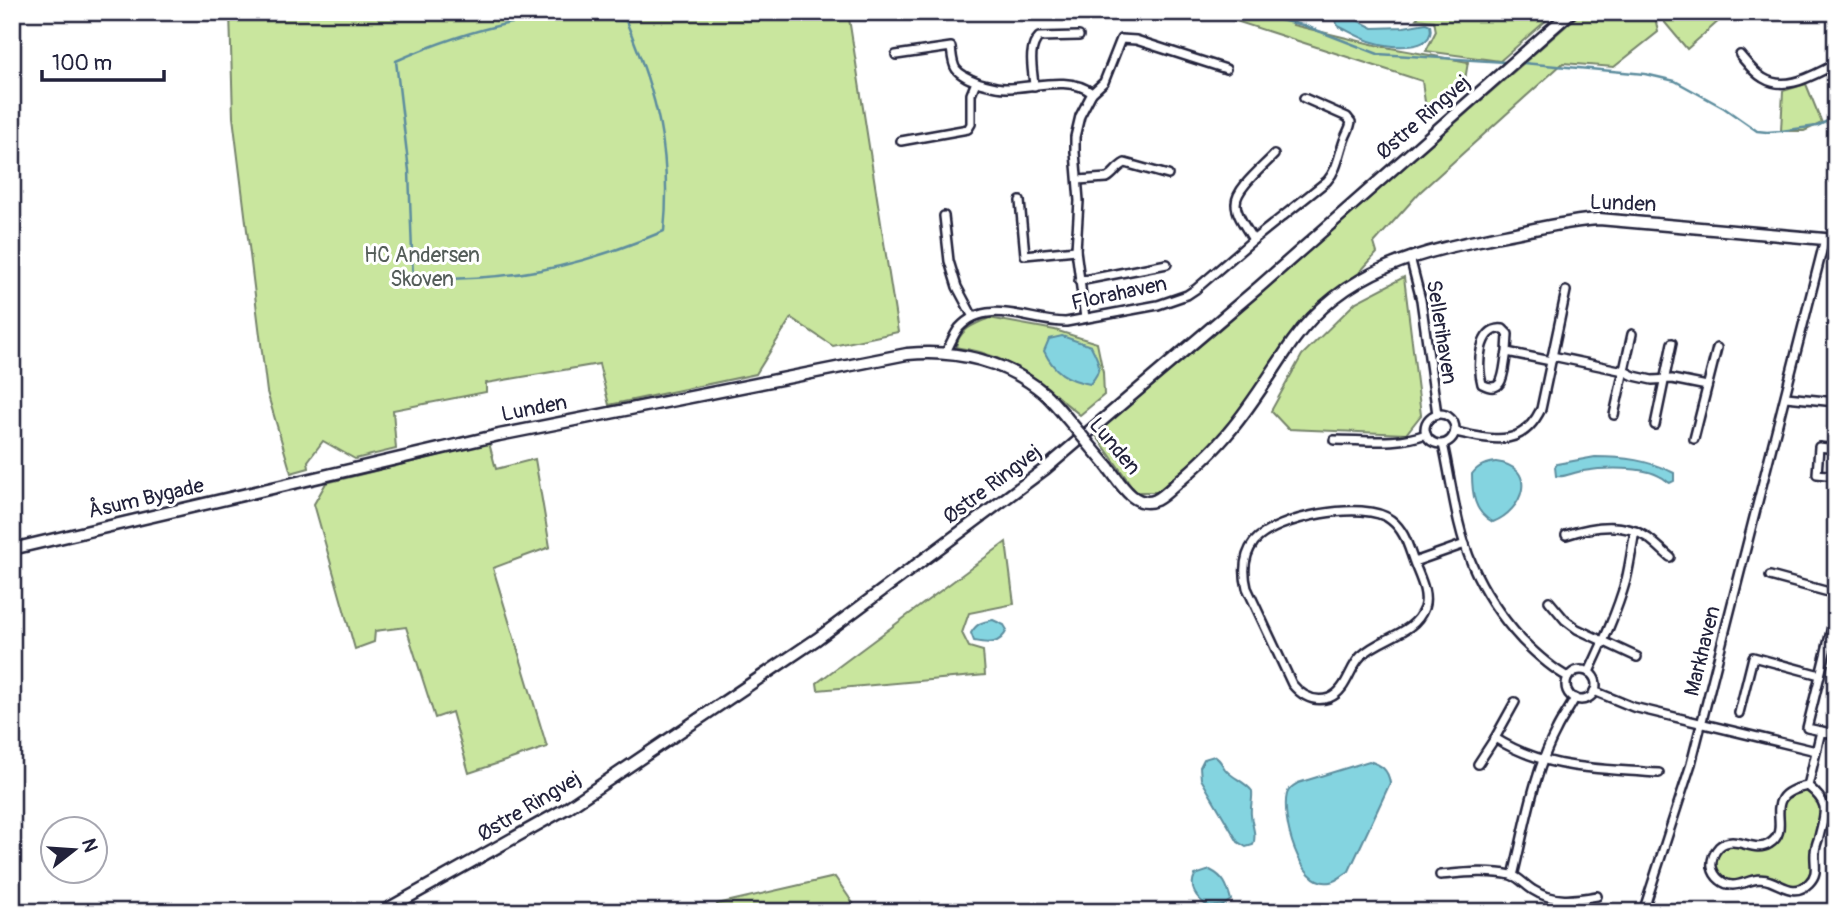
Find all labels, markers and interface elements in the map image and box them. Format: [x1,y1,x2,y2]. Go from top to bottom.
scale bar [42,38,164,82]
text: 100 m [52,50,112,77]
street label: Østre Ringvej [1371,69,1476,166]
street label: Lunden [1589,189,1657,218]
park label: HC Andersen Skoven [364,242,480,293]
street label: Florahaven [1069,270,1169,317]
street label: Sellerihaven [1420,278,1463,386]
street label: Lunden [499,389,569,428]
street label: Lunden [1083,412,1146,481]
street label: Østre Ringvej [938,439,1047,530]
street label: Åsum Bygade [85,471,207,525]
street label: Markhaven [1678,603,1727,699]
street label: Østre Ringvej [473,765,586,848]
north arrow [38,816,108,886]
text: N [76,836,103,855]

